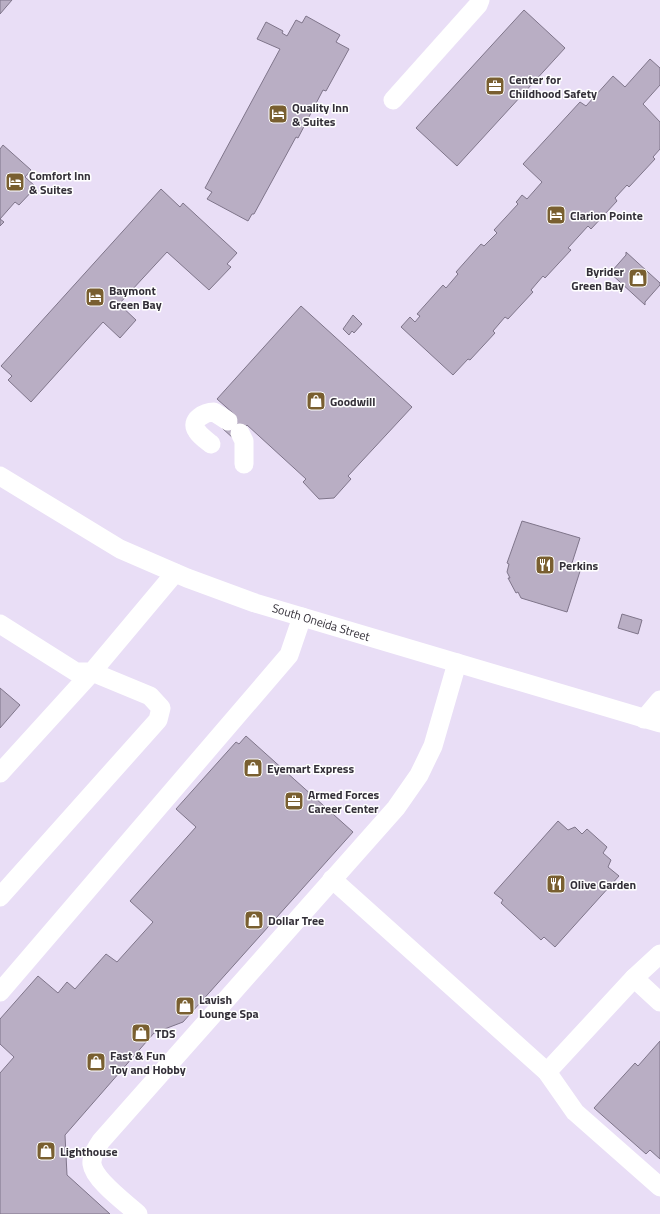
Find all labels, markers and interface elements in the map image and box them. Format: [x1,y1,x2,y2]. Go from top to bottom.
place label: Center for Childhood Safety [509,70,597,103]
office icon: Center for Childhood Safety [484,75,506,97]
place label: Quality Inn & Suites [292,98,349,131]
hotel icon: Quality Inn & Suites [267,103,289,125]
place label: Comfort Inn & Suites [29,166,91,199]
hotel icon: Comfort Inn & Suites [4,171,26,193]
hotel icon: Clarion Pointe [545,204,567,226]
place label: Clarion Pointe [570,206,643,225]
place label: Byrider Green Bay [571,262,625,295]
shop icon: Byrider Green Bay [627,267,649,289]
place label: Baymont Green Bay [109,281,162,314]
hotel icon: Baymont Green Bay [84,286,106,308]
shop icon: Goodwill [305,390,327,412]
place label: Goodwill [330,392,376,411]
restaurant icon: Perkins [534,554,556,576]
place label: Perkins [559,556,599,575]
street label: South Oneida Street [270,598,373,646]
shop icon: Eyemart Express [242,757,264,779]
place label: Eyemart Express [267,759,354,778]
place label: Armed Forces Career Center [308,785,380,818]
office icon: Armed Forces Career Center [283,790,305,812]
restaurant icon: Olive Garden [545,873,567,895]
place label: Olive Garden [570,875,636,894]
shop icon: Dollar Tree [243,909,265,931]
place label: Dollar Tree [268,911,324,930]
place label: Lavish Lounge Spa [199,990,259,1023]
shop icon: Lavish Lounge Spa [174,995,196,1017]
shop icon: TDS [130,1022,152,1044]
place label: TDS [155,1024,176,1043]
place label: Fast & Fun Toy and Hobby [110,1046,186,1079]
shop icon: Fast & Fun Toy and Hobby [85,1051,107,1073]
shop icon: Lighthouse [35,1140,57,1162]
place label: Lighthouse [60,1142,118,1161]

